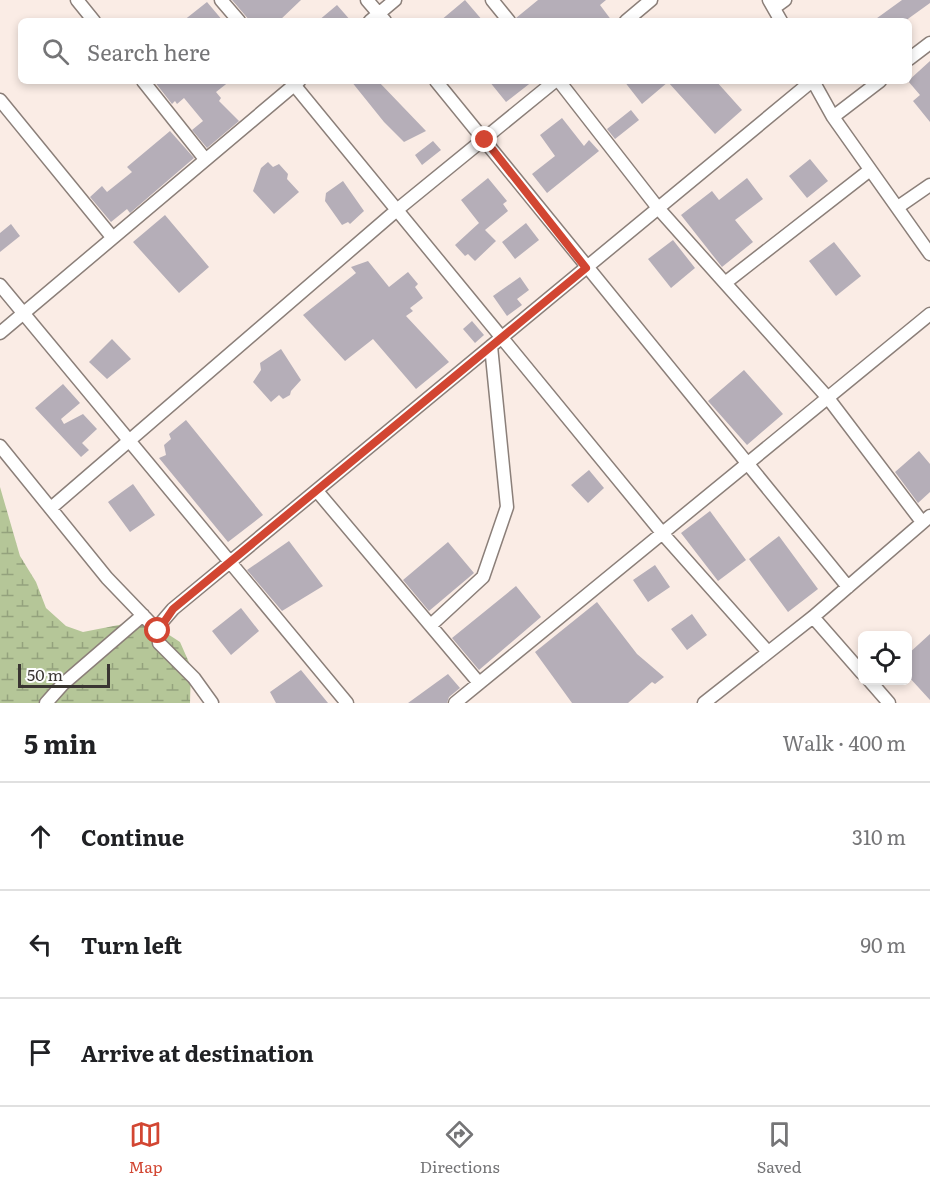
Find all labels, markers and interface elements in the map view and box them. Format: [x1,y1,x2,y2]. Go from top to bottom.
search box [18,18,912,84]
icon: search [39,35,72,68]
text: Search here [87,35,210,68]
route end [471,126,497,152]
route start [144,617,170,643]
map controls [858,631,912,685]
button: locate [858,631,912,685]
scale bar [18,661,110,688]
text: 50 m [27,662,63,686]
text: 5 min [24,723,97,762]
text: Walk · 400 m [783,727,906,757]
icon: ahead [24,820,57,853]
text: Continue [81,820,184,853]
text: 310 m [852,821,906,851]
icon: left [24,928,57,961]
text: Turn left [81,928,182,961]
text: 90 m [861,929,906,959]
icon: arrive [24,1036,57,1069]
text: Arrive at destination [81,1036,314,1069]
tab: Map [129,1118,163,1178]
tab: Directions [420,1118,500,1178]
tab: Saved [757,1118,801,1178]

